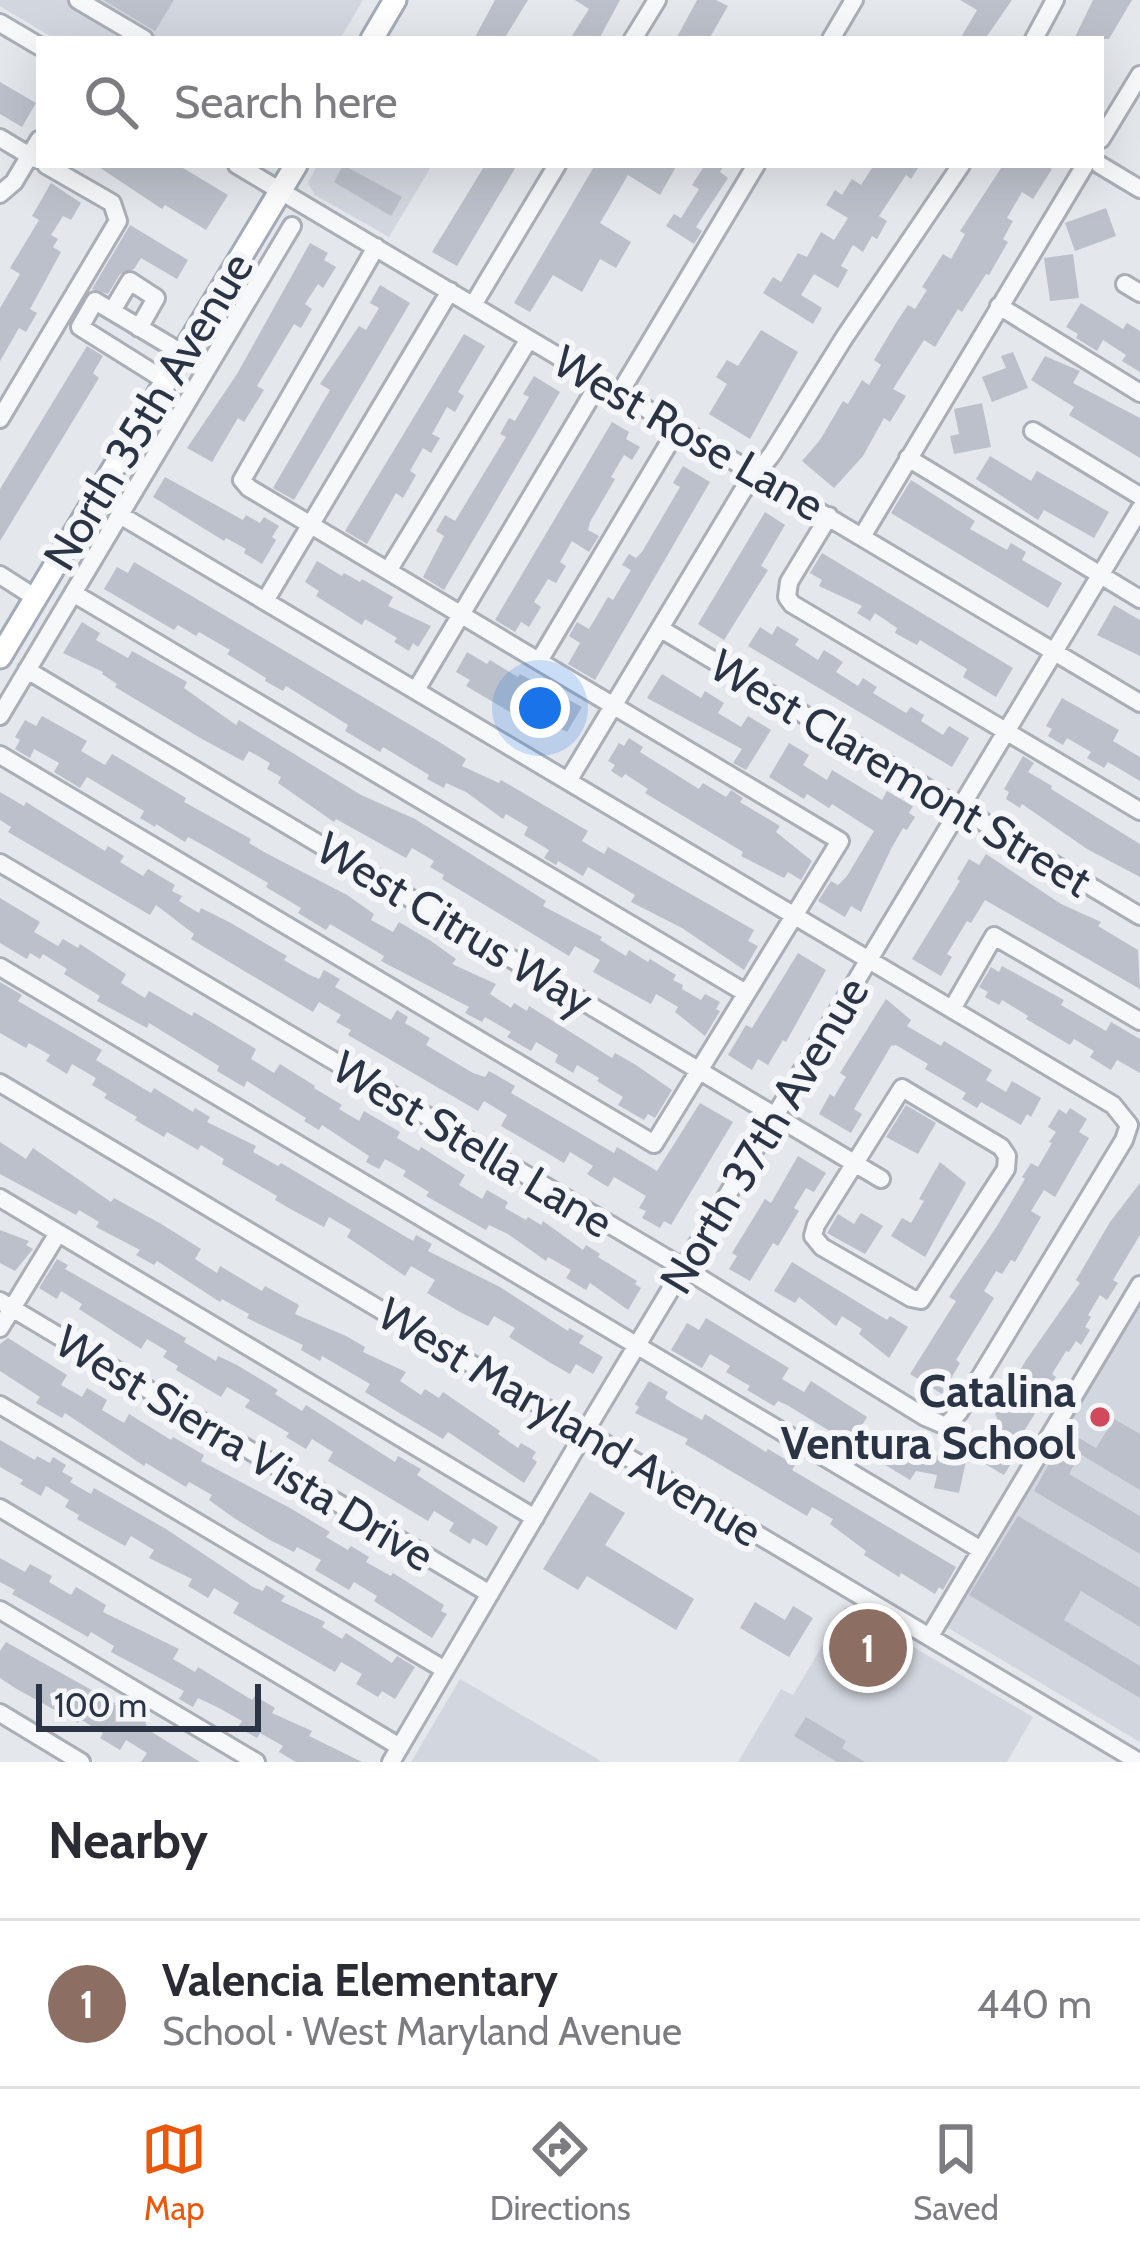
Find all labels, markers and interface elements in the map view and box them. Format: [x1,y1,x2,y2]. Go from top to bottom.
search box [36,36,1104,168]
icon: search [78,69,144,135]
text: Search here [174,75,398,129]
street label: North 35th Avenue [32,242,264,580]
street label: West Rose Lane [544,334,834,532]
street label: West Claremont Street [701,638,1101,908]
your location [510,678,570,738]
street label: West Citrus Way [307,820,603,1028]
street label: North 37th Avenue [648,967,880,1303]
street label: West Stella Lane [323,1039,623,1249]
street label: West Maryland Avenue [368,1286,772,1558]
street label: West Sierra Vista Drive [46,1314,444,1582]
place label: Catalina Ventura School [781,1364,1076,1470]
marker: Catalina Ventura School [1087,1404,1113,1430]
pin: 1 [829,1603,907,1693]
scale bar [36,1678,261,1731]
text: 100 m [54,1685,147,1725]
text: Nearby [48,1809,208,1871]
text: Valencia Elementary [162,1953,558,2007]
text: 1 [80,1980,94,2028]
text: 440 m [977,1980,1092,2028]
text: School · West Maryland Avenue [162,2007,682,2055]
tab: Map [141,2116,207,2228]
tab: Directions [490,2116,631,2228]
tab: Saved [913,2116,999,2228]

